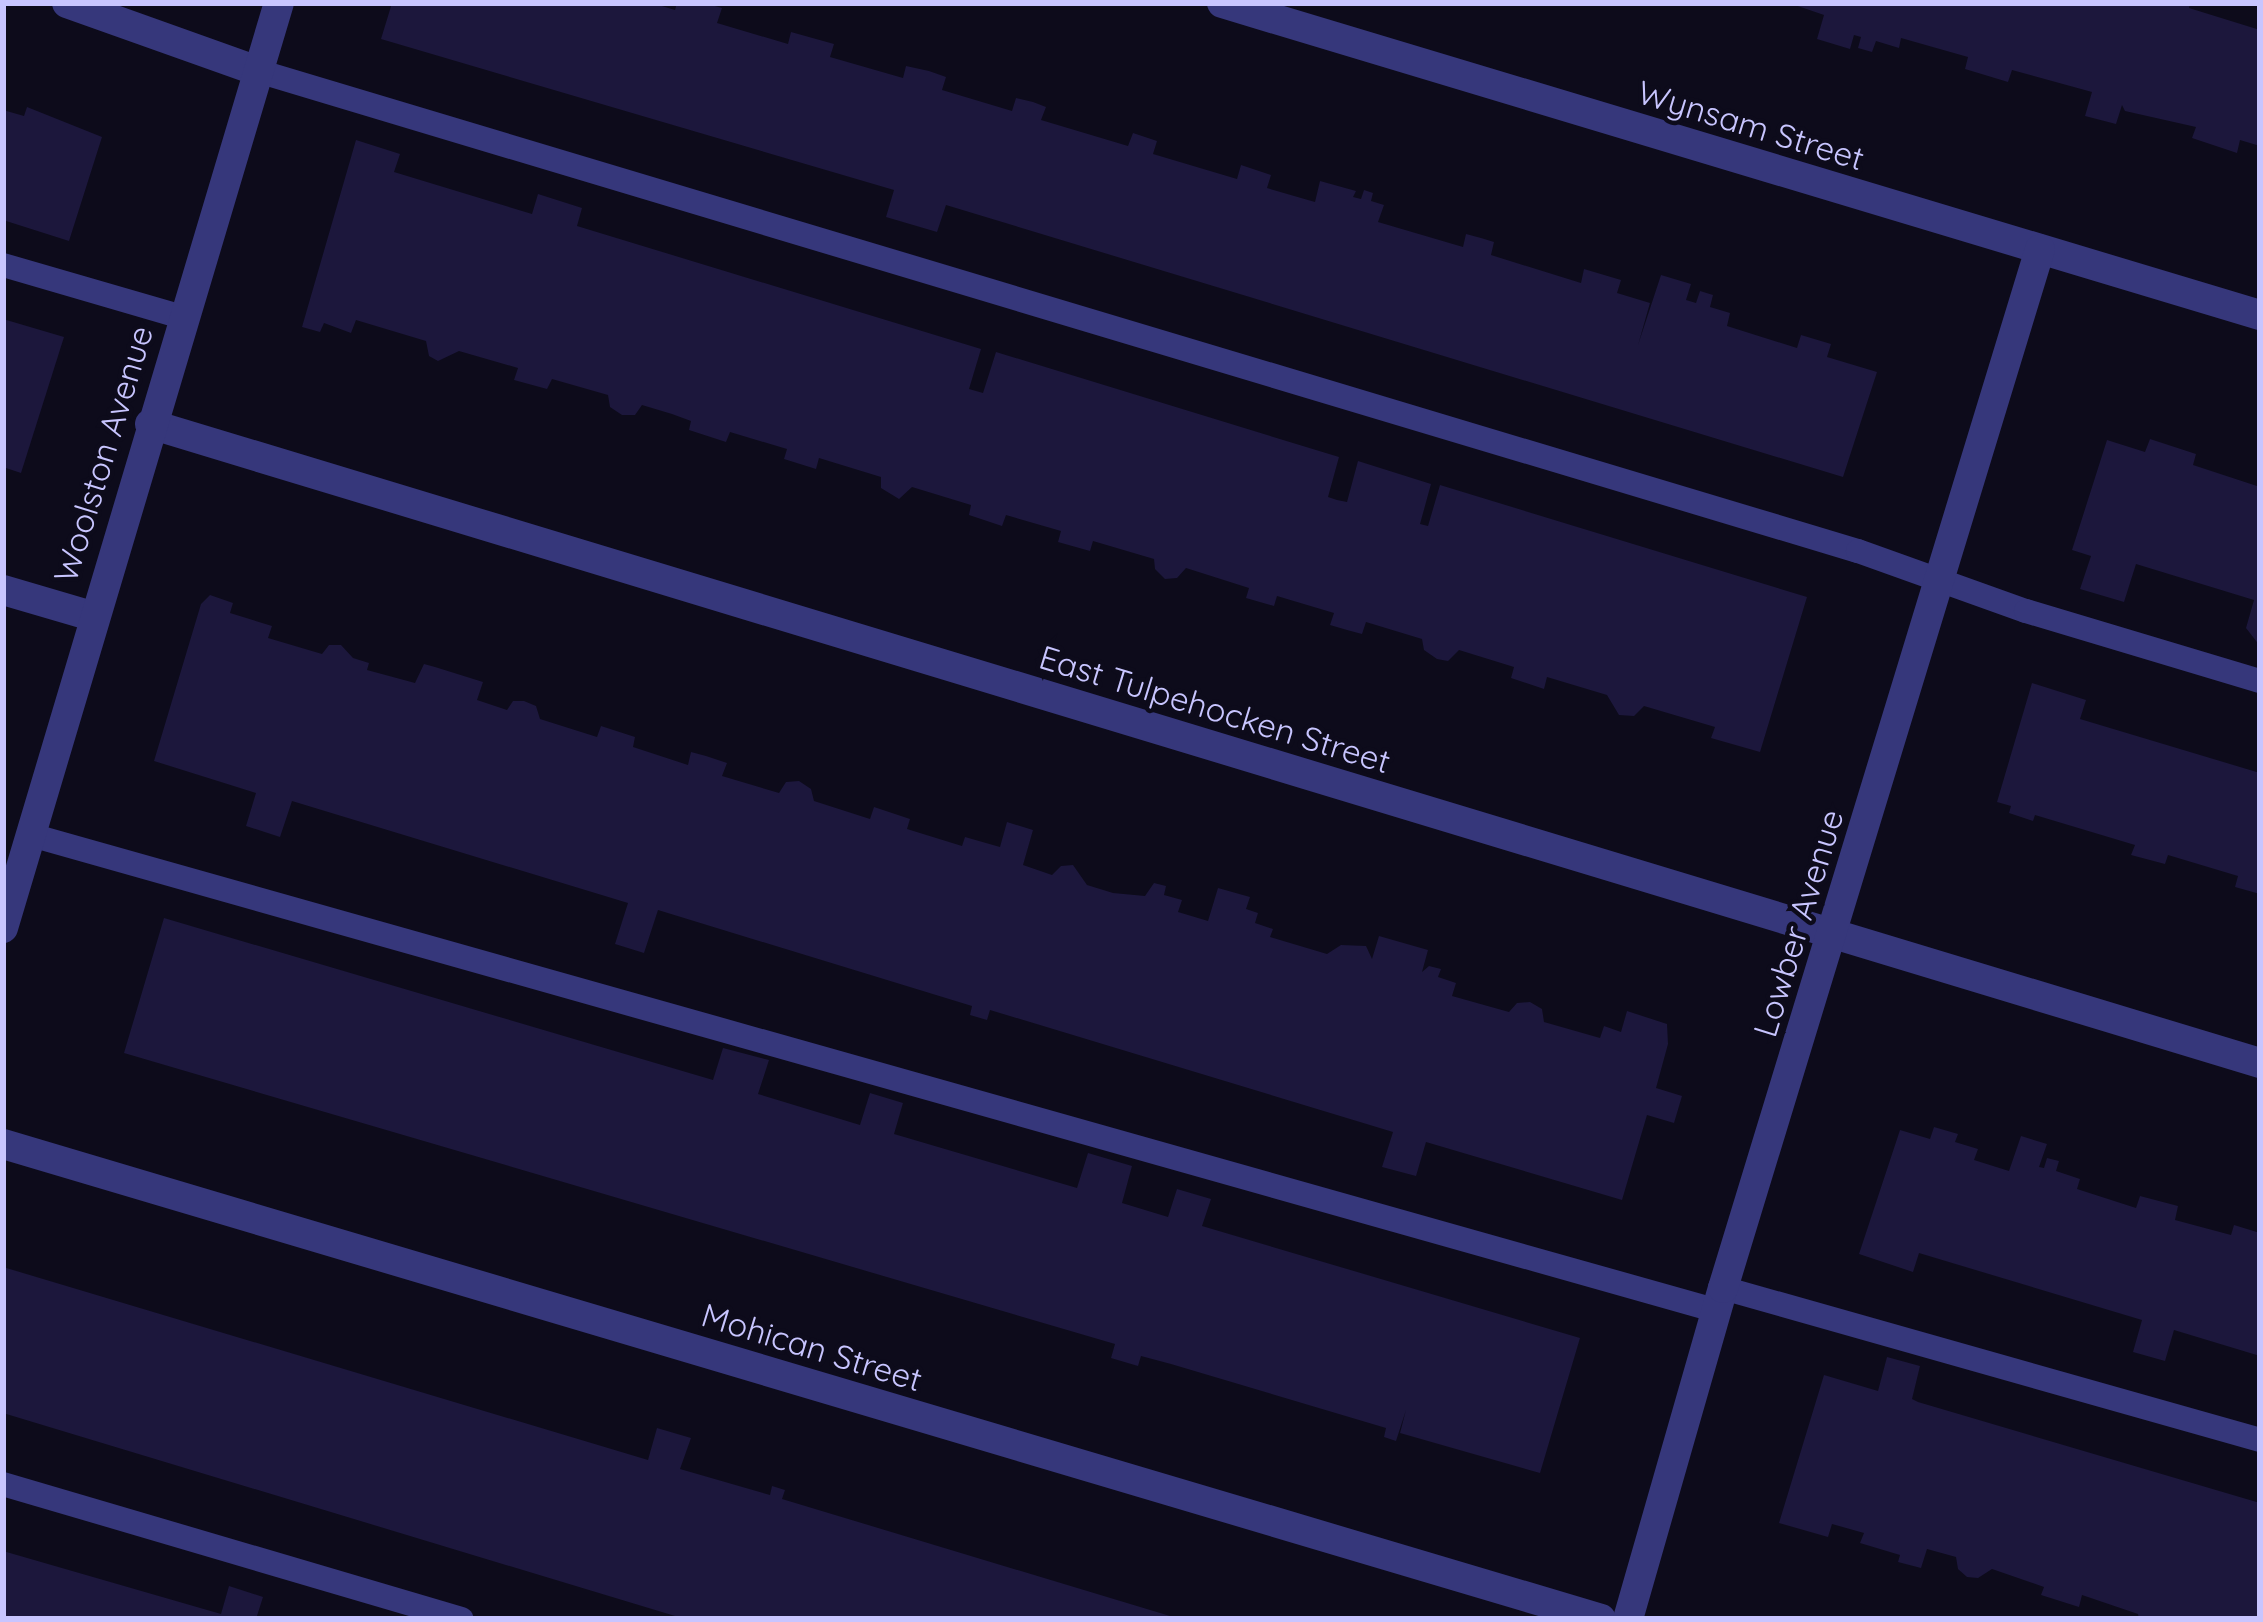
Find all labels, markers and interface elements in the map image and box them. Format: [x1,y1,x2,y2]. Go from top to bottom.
street label: Wynsam Street [1633,72,1869,178]
street label: Woolston Avenue [45,321,161,587]
street label: East Tulpehocken Street [1035,637,1395,781]
street label: Lowber Avenue [1745,805,1851,1041]
street label: Mohican Street [697,1295,927,1399]

